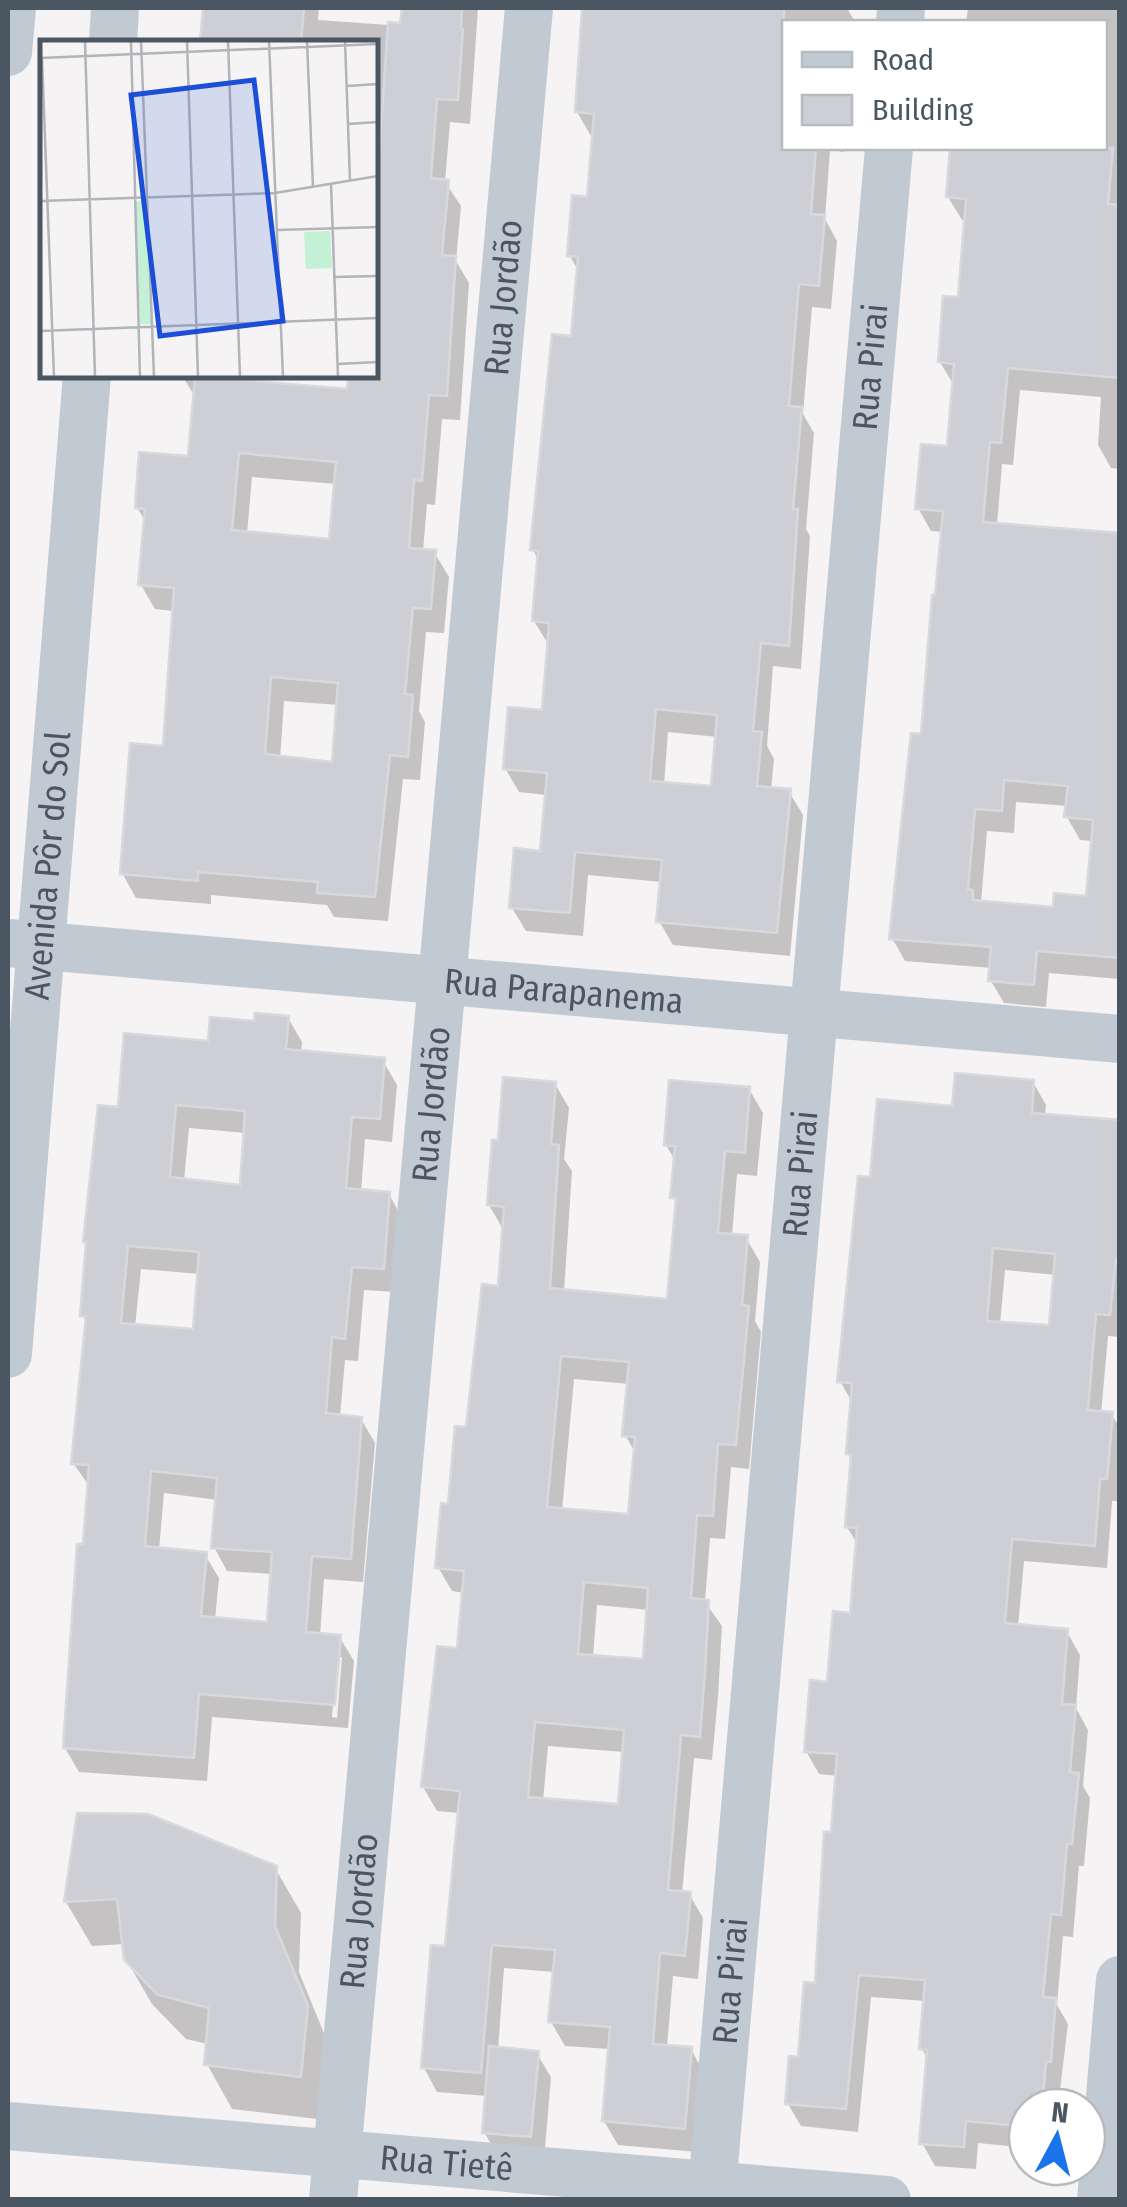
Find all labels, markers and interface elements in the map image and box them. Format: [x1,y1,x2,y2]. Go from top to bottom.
legend [782,20,1107,150]
inset map [40,40,378,378]
text: Road [872,42,934,78]
text: Building [872,92,974,128]
street label: Rua Jordão [475,218,531,377]
street label: Rua Pirai [844,302,896,432]
street label: Avenida Pôr do Sol [16,730,79,1001]
street label: Rua Parapanema [443,960,685,1022]
street label: Rua Jordão [403,1025,459,1184]
street label: Rua Pirai [774,1109,826,1239]
street label: Rua Jordão [331,1831,387,1991]
street label: Rua Pirai [704,1916,756,2046]
north arrow [1007,2087,1107,2187]
text: N [1050,2095,1070,2130]
street label: Rua Tietê [378,2136,515,2189]

